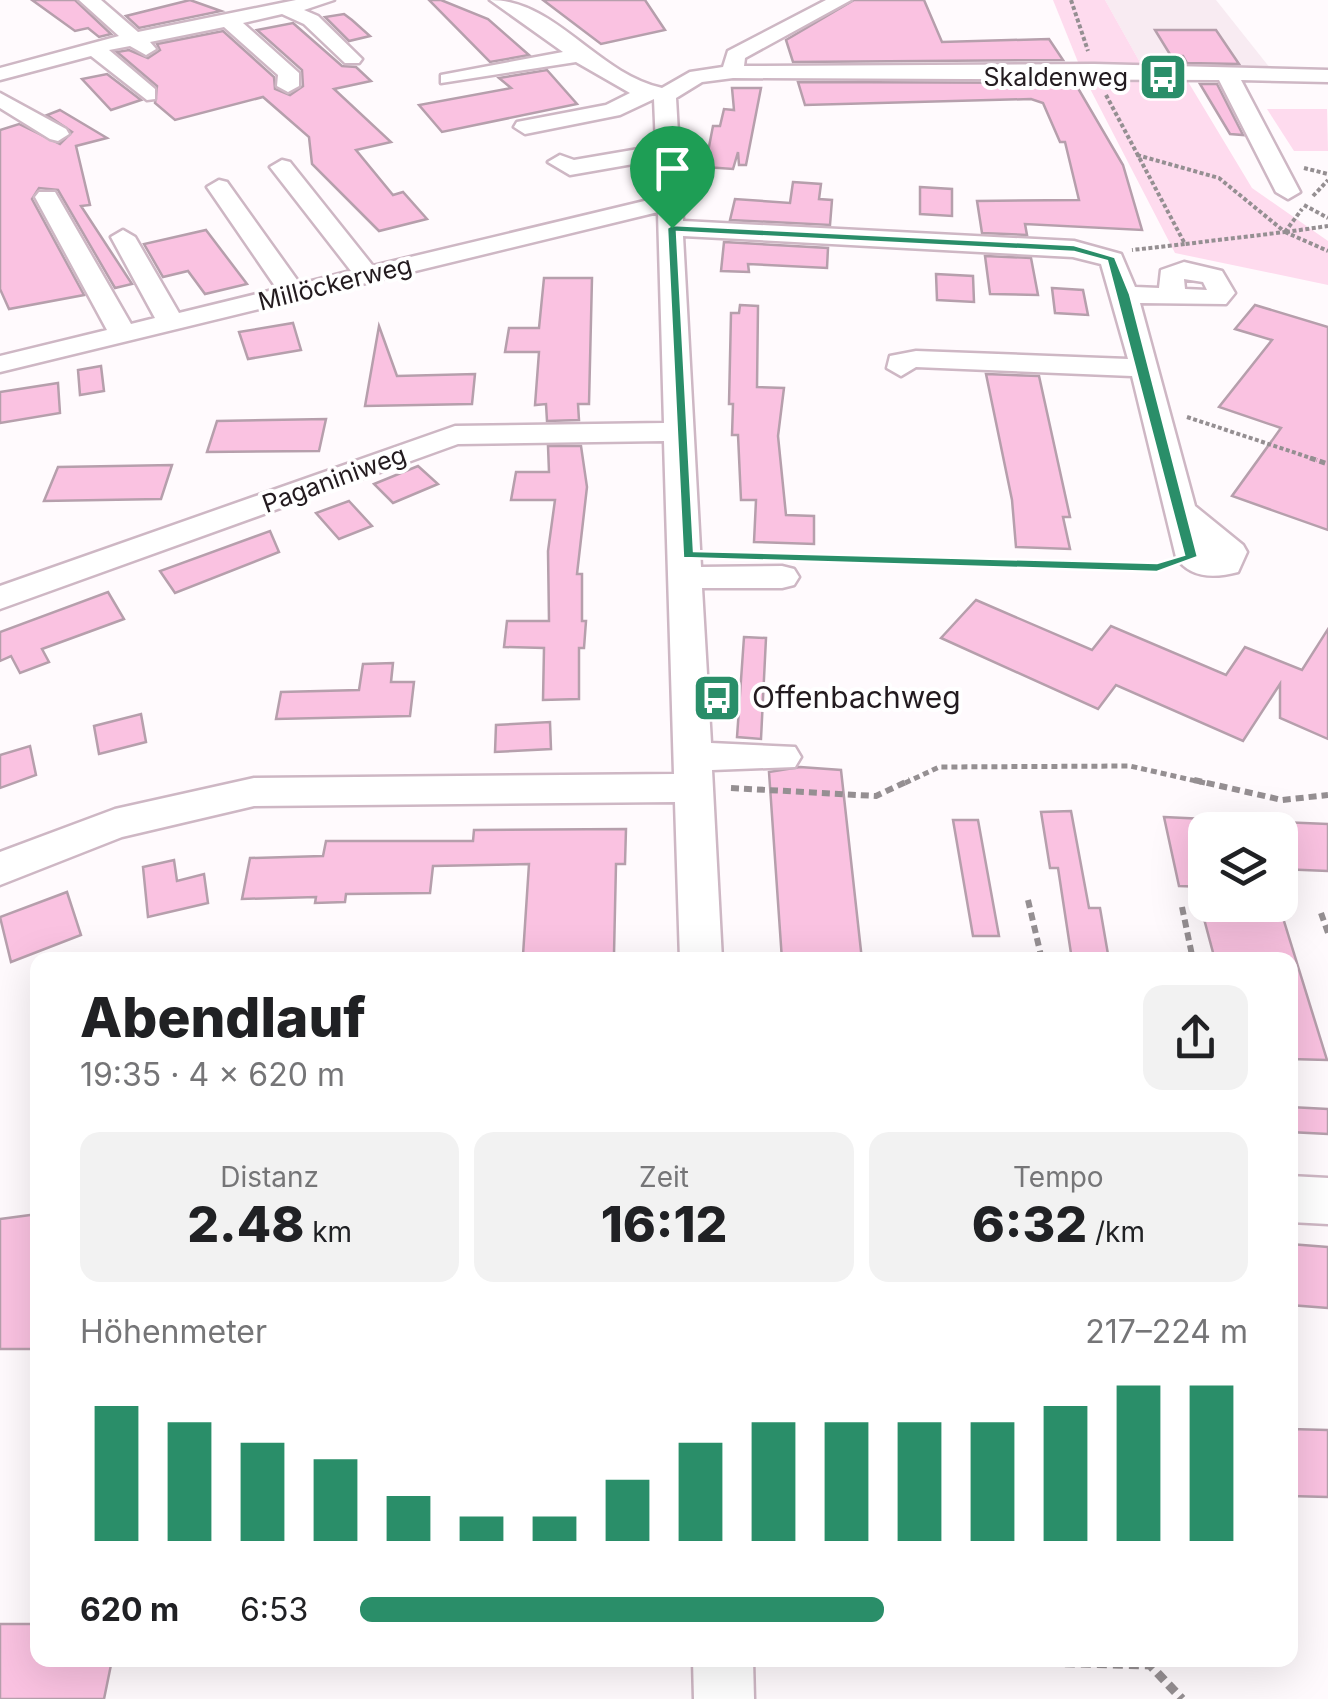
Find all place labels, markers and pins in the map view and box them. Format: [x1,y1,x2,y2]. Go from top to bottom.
bus stop icon: Skaldenweg [1137,51,1189,103]
place label: Skaldenweg [984,62,1128,92]
pin [630,126,715,229]
bus stop icon: Offenbachweg [691,672,743,724]
place label: Offenbachweg [752,679,961,715]

